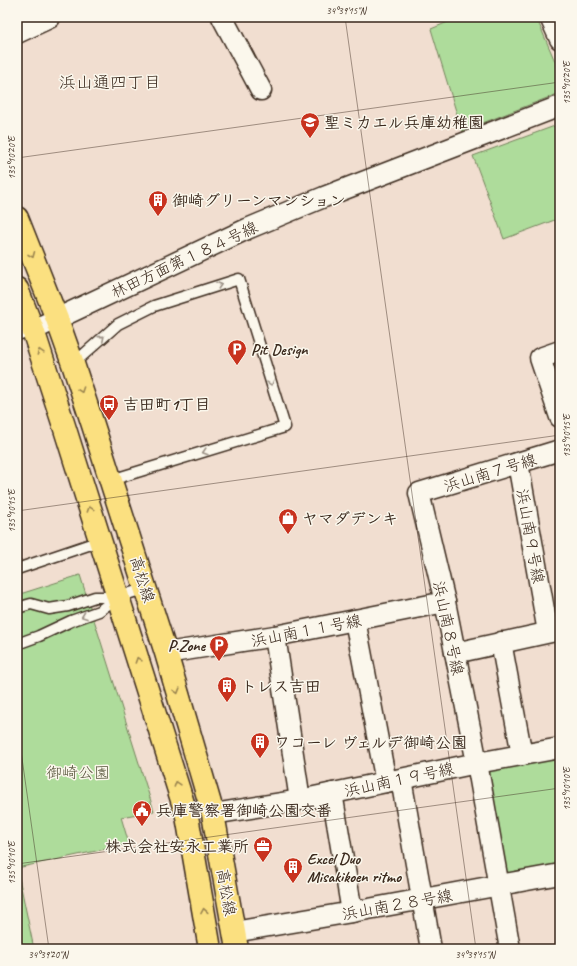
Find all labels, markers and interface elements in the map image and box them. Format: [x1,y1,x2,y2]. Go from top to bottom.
text: 34°39'15"N [326,4,368,17]
text: 135°10'20"E [560,60,573,105]
district label: 浜山通四丁目 [59,72,161,93]
school or university icon: 聖ミカエル兵庫幼稚園 [299,111,321,139]
place label: 聖ミカエル兵庫幼稚園 [324,113,484,133]
text: 135°10'20"E [5,135,18,180]
building icon: 御崎グリーンマンション [147,189,169,217]
place label: 御崎グリーンマンション [172,191,346,211]
street label: 林田方面第１８４号線 [108,217,261,303]
one-way arrow [27,251,35,258]
one-way arrow [215,281,222,290]
one-way arrow [97,336,105,343]
parking icon: Pit Design [226,338,248,366]
place label: Pit Design [251,340,308,360]
one-way arrow [36,349,45,356]
one-way arrow [266,379,275,386]
one-way arrow [77,386,85,393]
bus stop icon: 吉田町1丁目 [98,393,120,421]
place label: 吉田町1丁目 [123,395,210,415]
text: 135°10'15"E [560,413,573,458]
one-way arrow [201,447,208,456]
street label: 浜山南７号線 [441,449,539,497]
street label: 浜山南９号線 [512,487,548,585]
text: 135°10'15"E [5,488,18,533]
one-way arrow [86,506,95,513]
shop icon: ヤマダデンキ [277,507,299,535]
place label: ヤマダデンキ [302,509,398,529]
street label: 高松線 [125,553,159,605]
street label: 浜山南８号線 [428,579,468,677]
street label: 浜山南１１号線 [249,610,363,651]
one-way arrow [81,612,88,620]
parking icon: P.Zone [208,634,230,662]
place label: P.Zone [168,636,207,656]
one-way arrow [134,656,143,663]
building icon: トレス吉田 [216,675,238,703]
place label: トレス吉田 [241,677,321,697]
one-way arrow [172,687,181,694]
building icon: ワコーレ ヴェルデ御崎公園 [249,731,271,759]
place label: ワコーレ ヴェルデ御崎公園 [274,733,467,753]
street label: 浜山南１９号線 [342,759,456,801]
park label: 御崎公園 [46,763,110,783]
text: 135°10'10"E [560,766,573,811]
one-way arrow [173,780,182,787]
public building icon: 兵庫警察署御崎公園交番 [131,799,153,827]
place label: 兵庫警察署御崎公園交番 [156,801,332,821]
office icon: 株式会社安永工業所 [252,835,274,863]
place label: 株式会社安永工業所 [105,837,249,857]
text: 135°10'10"E [5,840,18,885]
place label: Excel Duo Misakikoen ritmo [307,849,402,887]
building icon: Excel Duo Misakikoen ritmo [282,856,304,884]
street label: 高松線 [212,867,240,918]
street label: 浜山南２８号線 [340,885,454,925]
one-way arrow [200,907,209,914]
text: 34°39'20"N [28,948,70,961]
text: 34°39'15"N [455,948,497,961]

